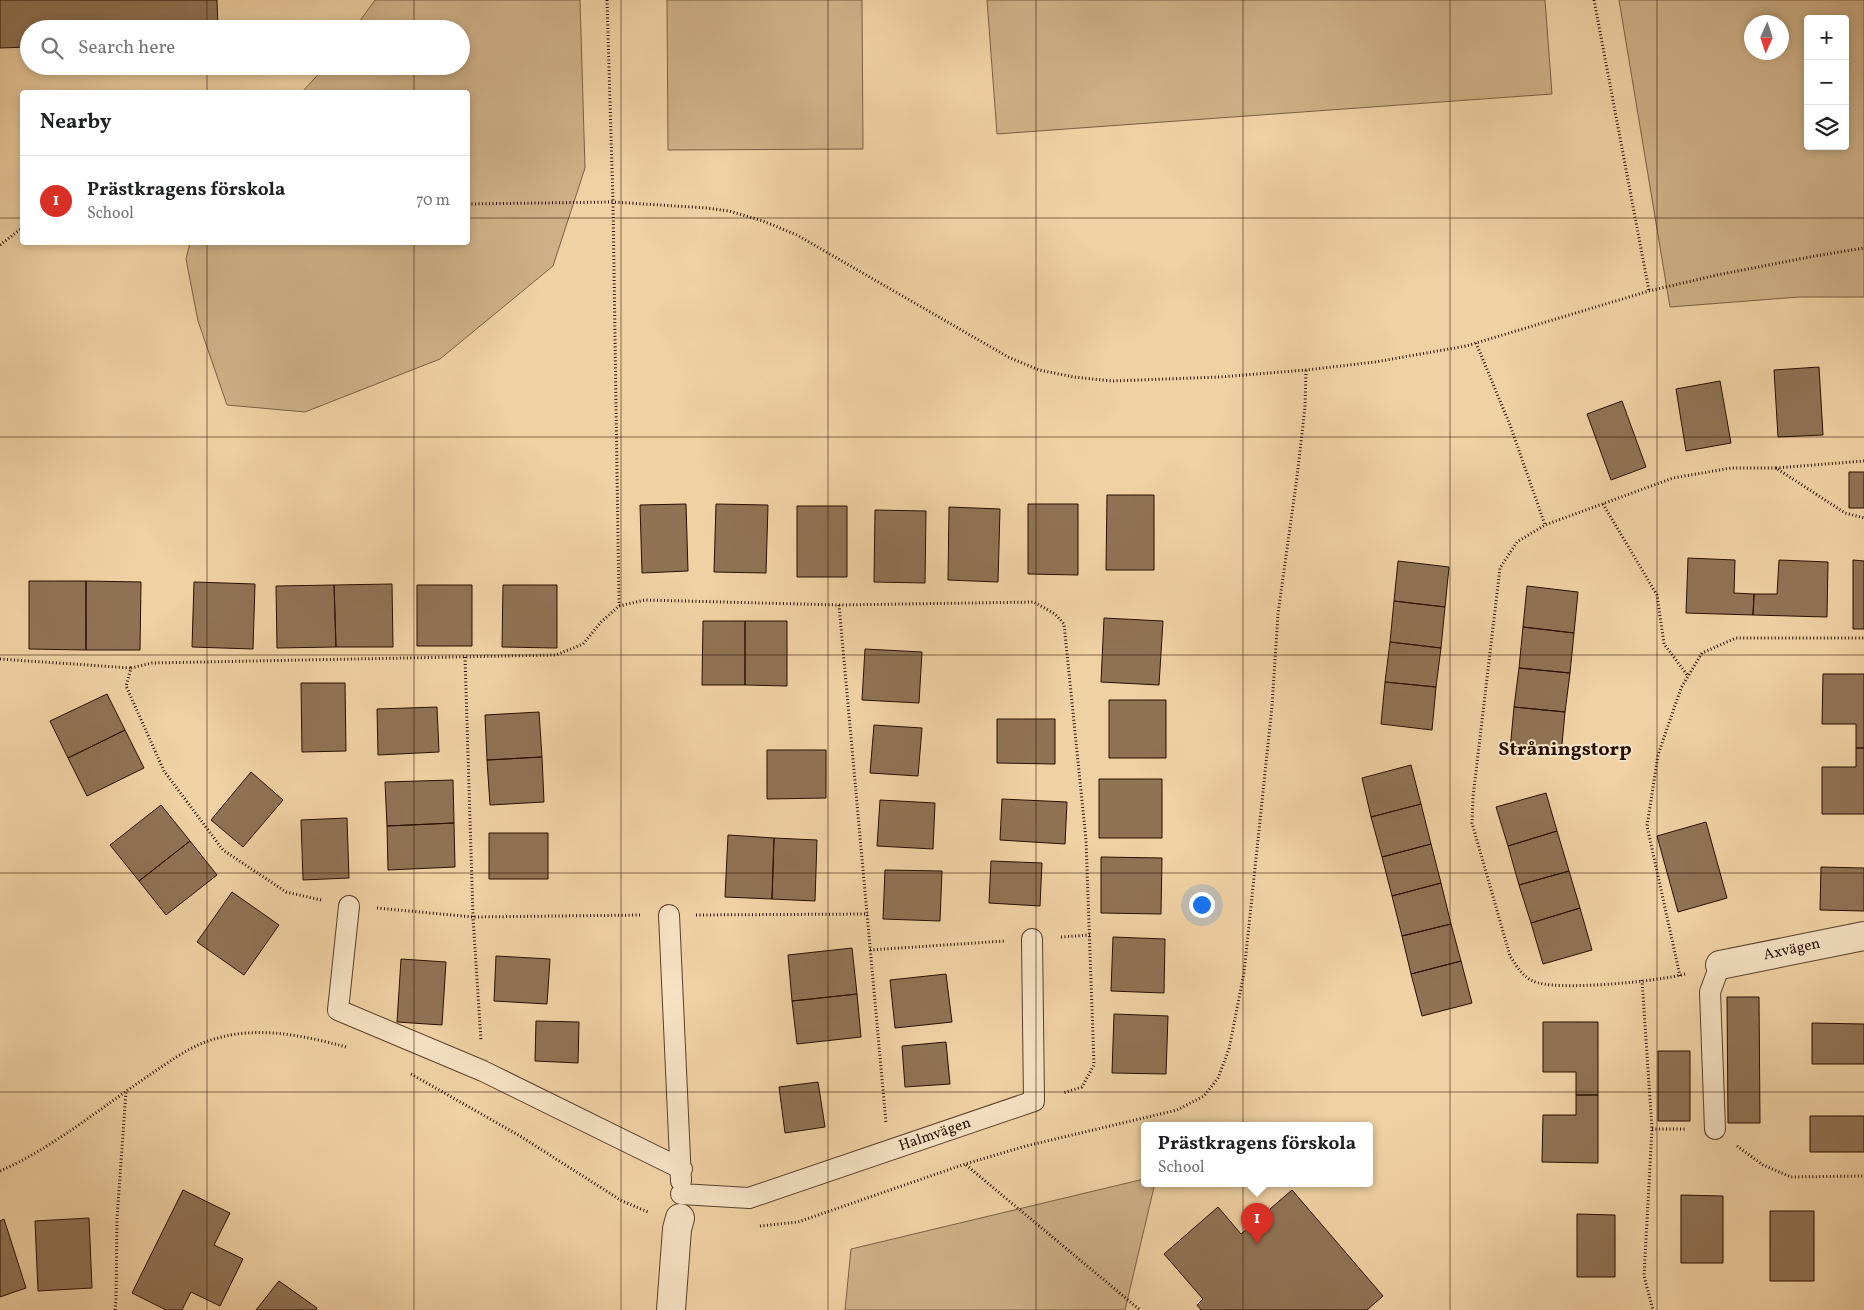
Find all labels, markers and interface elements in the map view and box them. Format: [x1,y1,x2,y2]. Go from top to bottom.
north arrow [1744,15,1789,60]
map controls [1804,15,1849,150]
button: + [1804,15,1849,60]
search box [20,20,470,75]
icon: search [38,34,66,62]
text: Search here [78,35,175,61]
button: − [1804,60,1849,105]
button: layers [1804,105,1849,150]
text: Nearby [40,108,111,137]
text: Prästkragens förskola [87,177,285,203]
text: 1 [53,190,59,212]
text: 70 m [416,190,450,212]
text: School [87,203,134,225]
district label: Stråningstorp [1498,736,1632,764]
your location [1189,892,1215,918]
street label: Axvägen [1762,934,1822,966]
street label: Halmvägen [896,1113,974,1157]
popup [1141,1122,1373,1187]
text: Prästkragens förskola [1158,1131,1356,1157]
text: School [1158,1157,1205,1179]
pin: 1 [1241,1203,1273,1244]

